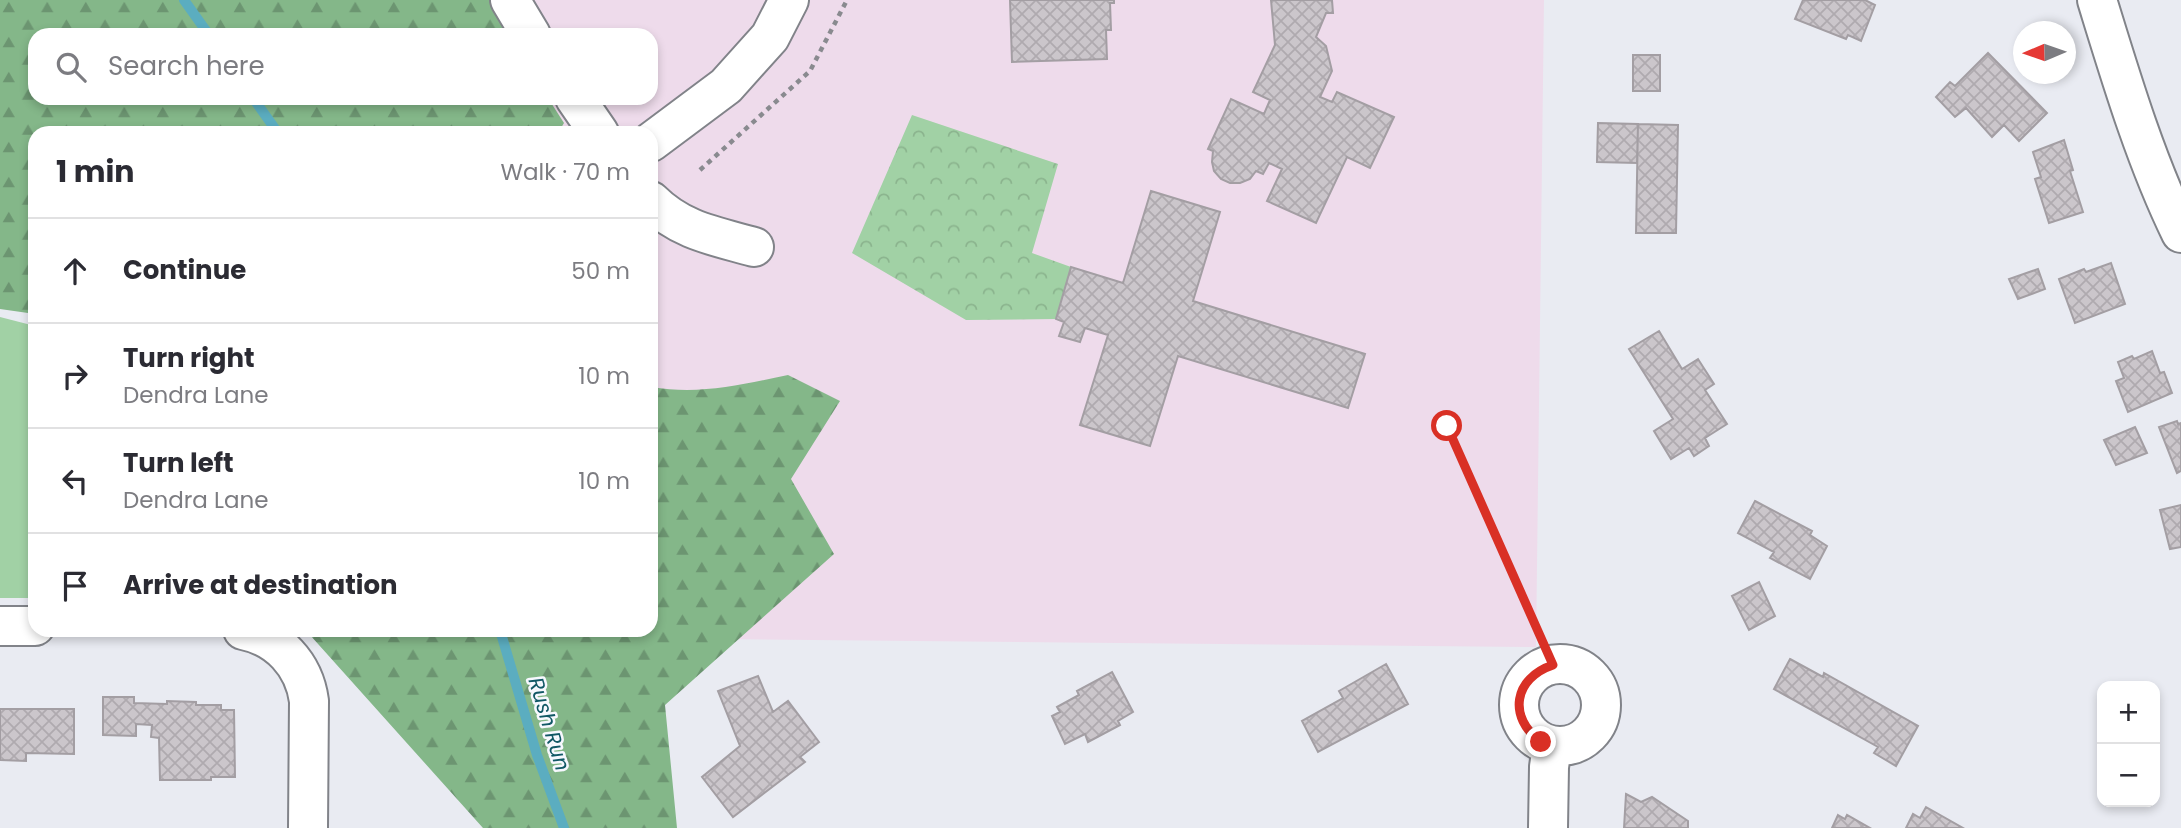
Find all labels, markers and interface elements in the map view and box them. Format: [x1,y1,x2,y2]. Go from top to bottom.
north arrow [2013,21,2076,84]
search box [28,28,658,105]
icon: search [52,48,90,86]
text: Search here [108,48,265,84]
text: 1 min [56,150,134,193]
text: Walk · 70 m [501,156,630,188]
icon: ahead [56,252,94,290]
text: Continue [123,252,246,288]
text: 50 m [571,255,630,287]
text: Turn right [123,340,255,376]
icon: right [56,357,94,395]
text: 10 m [578,360,630,392]
text: Dendra Lane [123,379,269,411]
route start [1431,410,1462,441]
text: Turn left [123,445,234,481]
icon: left [56,462,94,500]
text: 10 m [578,465,630,497]
text: Dendra Lane [123,484,269,516]
icon: arrive [56,567,94,605]
text: Arrive at destination [123,567,398,603]
water label: Rush Run [522,673,577,774]
map controls [2097,681,2160,807]
button: + [2097,681,2160,744]
route end [1525,726,1556,757]
button: − [2097,744,2160,807]

